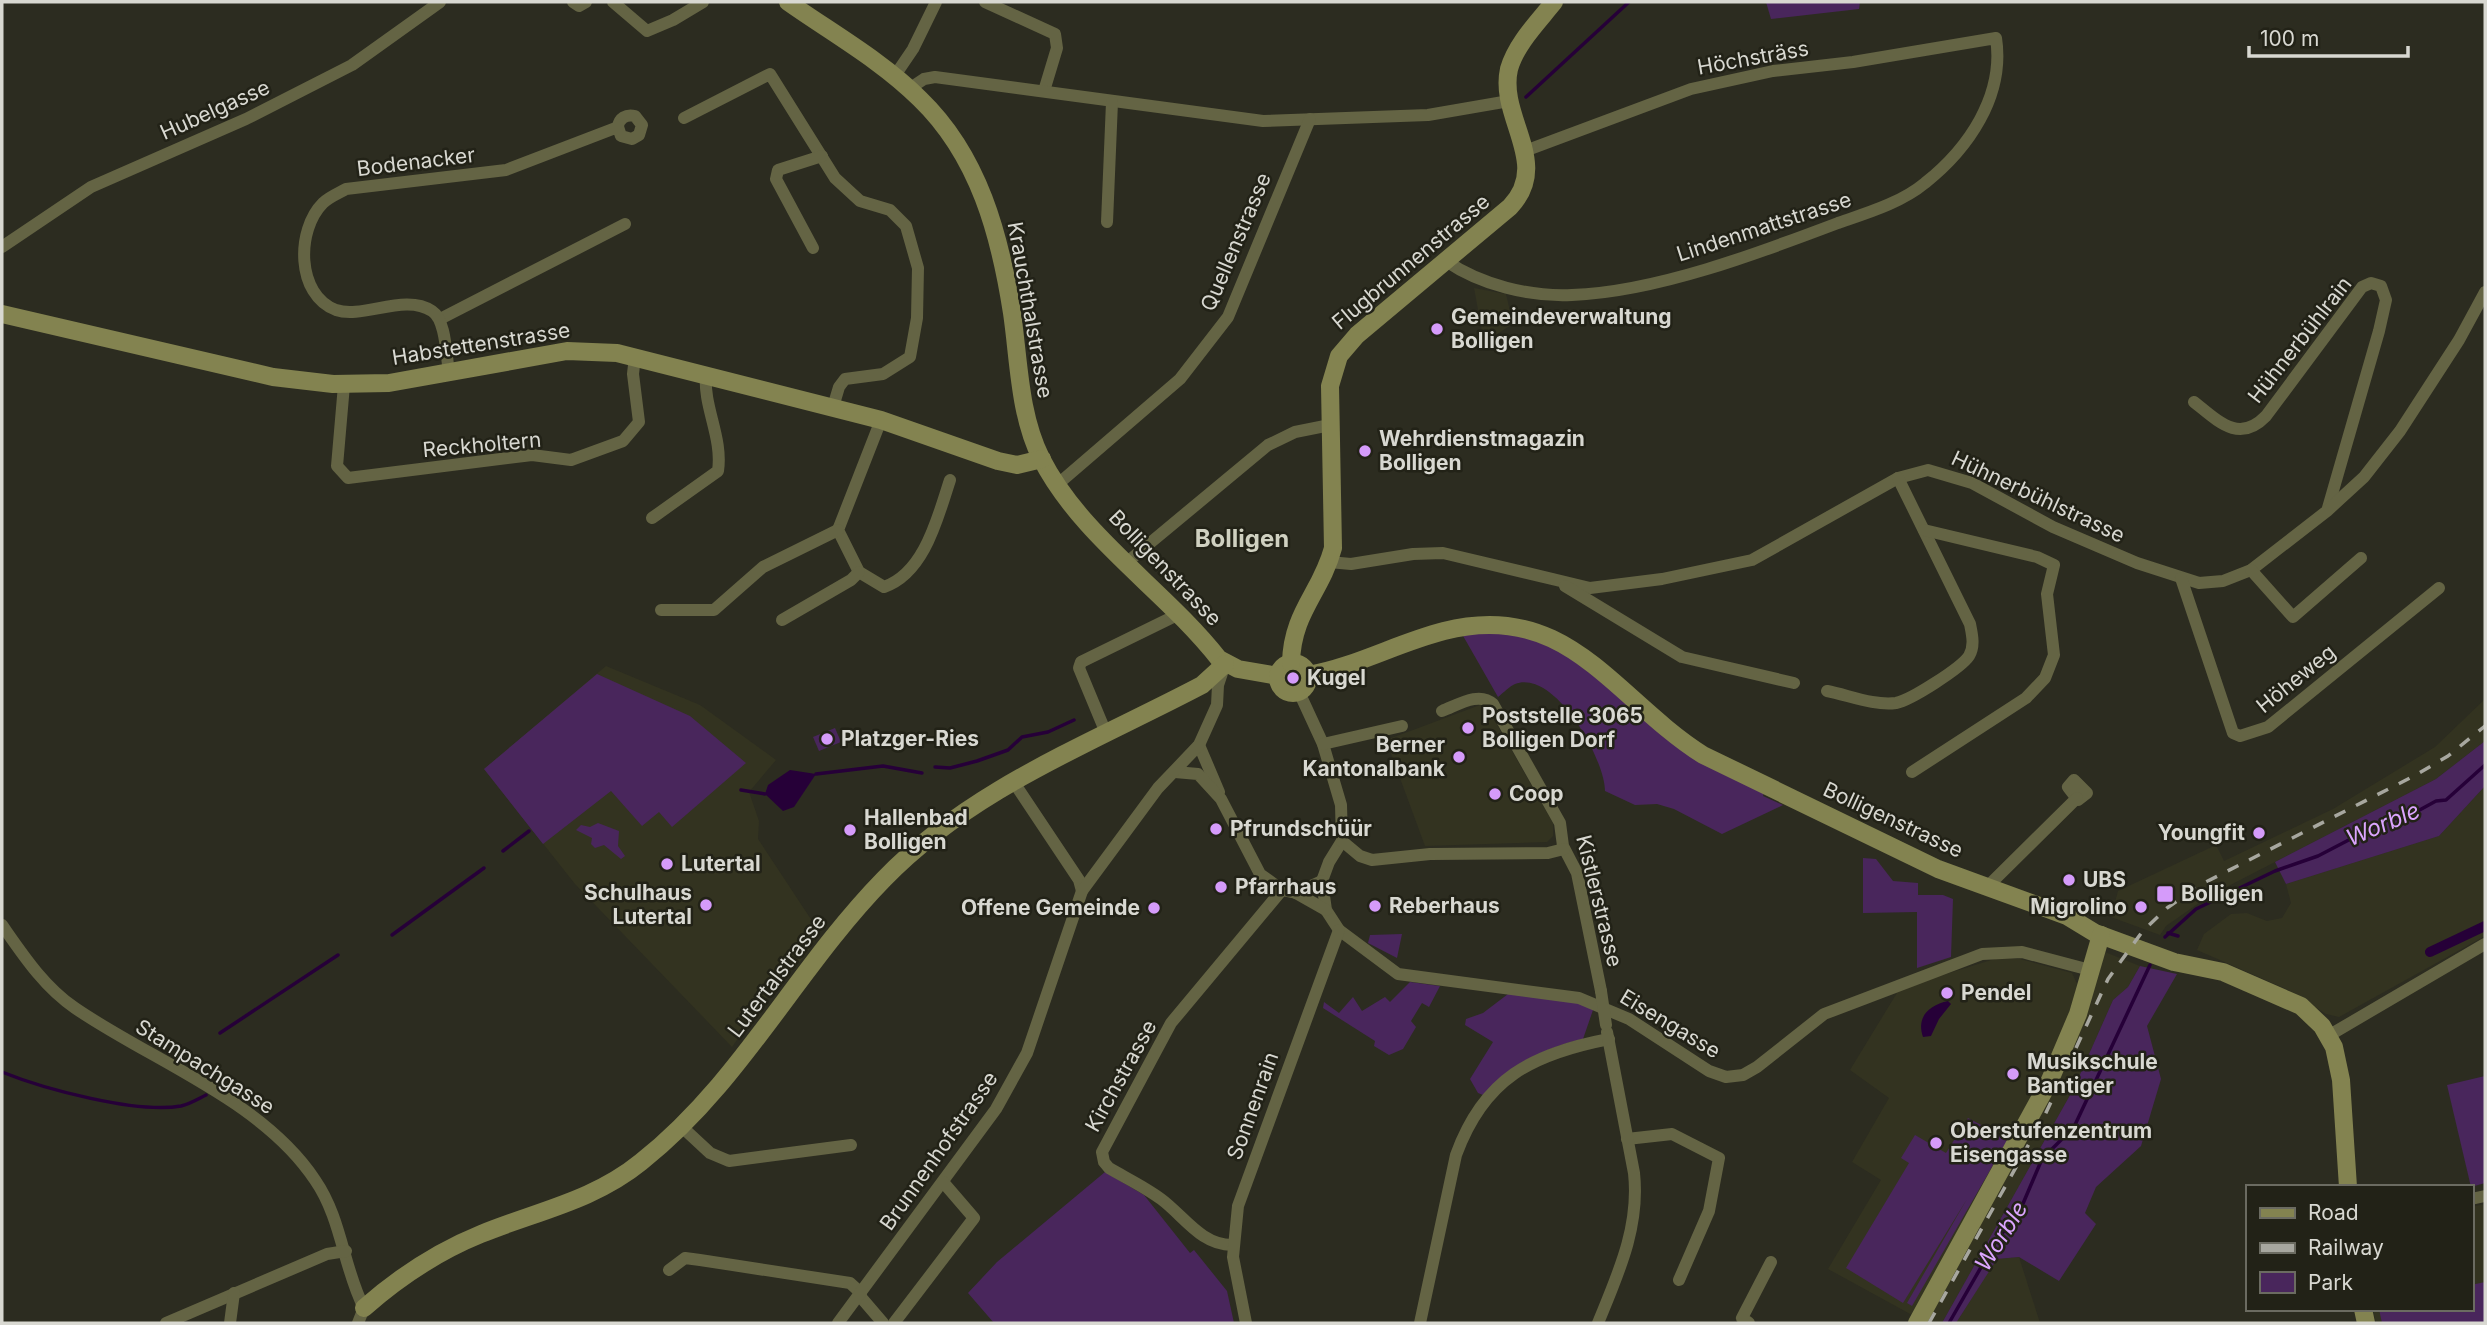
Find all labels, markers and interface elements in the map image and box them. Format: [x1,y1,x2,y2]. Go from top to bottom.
scale bar [2249,14,2408,58]
text: 100 m [2260,26,2319,51]
street label: Höchsträss [1695,35,1810,80]
street label: Hubelgasse [156,74,273,145]
street label: Bodenacker [355,142,477,181]
street label: Quellenstrasse [1195,169,1276,315]
street label: Lindenmattstrasse [1673,186,1854,267]
street label: Flugbrunnenstrasse [1327,189,1494,335]
street label: Krauchthalstrasse [1003,220,1058,400]
street label: Hühnerbühlrain [2243,272,2357,408]
place label: Gemeindeverwaltung Bolligen [1451,304,1672,353]
street label: Habstettenstrasse [390,317,572,370]
marker: Gemeindeverwaltung Bolligen [1429,321,1445,337]
place label: Wehrdienstmagazin Bolligen [1379,426,1585,475]
street label: Reckholtern [422,427,542,462]
marker: Wehrdienstmagazin Bolligen [1357,443,1373,459]
street label: Hühnerbühlstrasse [1948,445,2129,548]
street label: Bolligenstrasse [1104,505,1227,631]
district label: Bolligen [1195,524,1289,553]
street label: Höheweg [2251,639,2340,718]
place label: Kugel [1307,665,1366,690]
marker: Kugel [1285,670,1301,686]
place label: Poststelle 3065 Bolligen Dorf [1482,703,1643,752]
marker: Poststelle 3065 Bolligen Dorf [1460,720,1476,736]
place label: Platzger-Ries [841,726,979,751]
marker: Platzger-Ries [819,731,835,747]
place label: Berner Kantonalbank [1302,732,1446,781]
marker: Berner Kantonalbank [1451,749,1467,765]
street label: Bolligenstrasse [1819,776,1967,863]
place label: Coop [1509,781,1564,806]
marker: Coop [1487,786,1503,802]
water label: Worble [2342,796,2424,852]
place label: Hallenbad Bolligen [864,805,968,854]
place label: Pfrundschüür [1230,816,1372,841]
place label: Youngfit [2158,820,2245,845]
marker: Pfrundschüür [1208,821,1224,837]
marker: Hallenbad Bolligen [842,822,858,838]
marker: Youngfit [2251,825,2267,841]
street label: Kistlerstrasse [1571,832,1628,969]
place label: Lutertal [681,851,761,876]
marker: Lutertal [659,856,675,872]
place label: UBS [2083,867,2126,892]
marker: UBS [2061,872,2077,888]
place label: Pfarrhaus [1235,874,1336,899]
marker: Pfarrhaus [1213,879,1229,895]
place label: Schulhaus Lutertal [584,880,692,929]
place label: Bolligen [2181,881,2264,906]
marker: Bolligen [2155,884,2175,904]
place label: Reberhaus [1389,893,1500,918]
place label: Migrolino [2030,894,2127,919]
place label: Offene Gemeinde [961,895,1140,920]
marker: Schulhaus Lutertal [698,897,714,913]
marker: Reberhaus [1367,898,1383,914]
marker: Migrolino [2133,899,2149,915]
marker: Offene Gemeinde [1146,900,1162,916]
street label: Lutertalstrasse [722,909,831,1042]
place label: Pendel [1961,980,2031,1005]
street label: Eisengasse [1616,984,1725,1063]
marker: Pendel [1939,985,1955,1001]
street label: Stampachgasse [131,1014,279,1119]
street label: Kirchstrasse [1080,1016,1161,1136]
street label: Sonnenrain [1222,1049,1284,1163]
place label: Musikschule Bantiger [2027,1049,2158,1098]
marker: Musikschule Bantiger [2005,1066,2021,1082]
street label: Brunnenhofstrasse [874,1067,1003,1235]
place label: Oberstufenzentrum Eisengasse [1950,1118,2152,1167]
marker: Oberstufenzentrum Eisengasse [1928,1135,1944,1151]
legend [2246,1185,2473,1311]
water label: Worble [1969,1196,2033,1276]
text: Road [2308,1200,2359,1225]
text: Railway [2308,1235,2384,1260]
text: Park [2308,1270,2353,1295]

